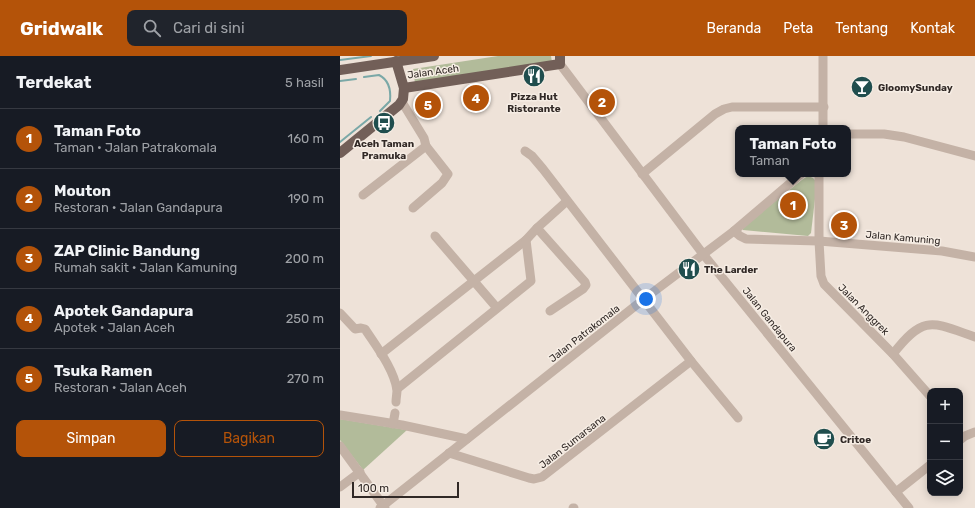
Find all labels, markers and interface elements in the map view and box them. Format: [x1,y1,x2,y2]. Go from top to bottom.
search box [127,10,407,46]
text: Gridwalk [20,17,103,40]
icon: search [141,17,163,39]
text: Cari di sini [173,19,245,37]
text: Beranda [707,20,761,37]
text: Peta [783,20,813,37]
text: Tentang [835,20,888,37]
text: Kontak [910,20,955,37]
street label: Jalan Aceh [407,62,460,82]
restaurant icon: Pizza Hut Ristorante [521,63,547,89]
text: Terdekat [16,72,91,92]
bar icon: GloomySunday [849,74,875,100]
text: 5 hasil [285,75,324,90]
place label: GloomySunday [878,82,953,94]
pin: 4 [463,83,489,113]
pin: 2 [589,87,615,117]
pin: 5 [415,90,441,120]
place label: Pizza Hut Ristorante [507,91,561,115]
bus stop icon: Aceh Taman Pramuka [371,110,397,136]
text: Taman Foto [54,122,141,140]
popup [735,125,851,177]
text: 1 [26,131,32,146]
text: 160 m [288,131,324,146]
text: Taman Foto [750,135,836,153]
place label: Aceh Taman Pramuka [354,138,414,162]
text: Taman · Jalan Patrakomala [54,140,217,155]
text: Taman [750,153,790,168]
text: Mouton [54,182,111,200]
pin: 1 [780,190,806,220]
text: 2 [25,191,33,206]
text: 190 m [288,191,324,206]
text: Restoran · Jalan Gandapura [54,200,223,215]
pin: 3 [831,210,857,240]
street label: Jalan Kamuning [865,229,941,247]
text: ZAP Clinic Bandung [54,242,200,260]
text: 3 [25,251,33,266]
text: 200 m [285,251,324,266]
restaurant icon: The Larder [676,256,702,282]
text: Rumah sakit · Jalan Kamuning [54,260,237,275]
place label: The Larder [704,264,758,276]
street label: Jalan Anggrek [835,282,892,338]
street label: Jalan Gandapura [740,285,799,354]
your location [636,289,656,309]
text: Apotek Gandapura [54,302,193,320]
street label: Jalan Patrakomala [547,303,622,365]
text: 4 [25,311,33,326]
text: 250 m [286,311,324,326]
text: Apotek · Jalan Aceh [54,320,175,335]
text: Tsuka Ramen [54,362,152,380]
text: 5 [25,371,33,386]
text: 270 m [287,371,324,386]
text: Restoran · Jalan Aceh [54,380,187,395]
map controls [927,388,963,496]
button: + [927,388,963,424]
street label: Jalan Sumarsana [537,412,608,471]
button: Simpan [16,420,166,457]
button: Bagikan [174,420,324,457]
button: − [927,424,963,460]
cafe icon: Critoe [811,426,837,452]
place label: Critoe [840,434,871,446]
button: layers [927,460,963,496]
scale bar [352,480,459,499]
text: 100 m [358,482,389,495]

